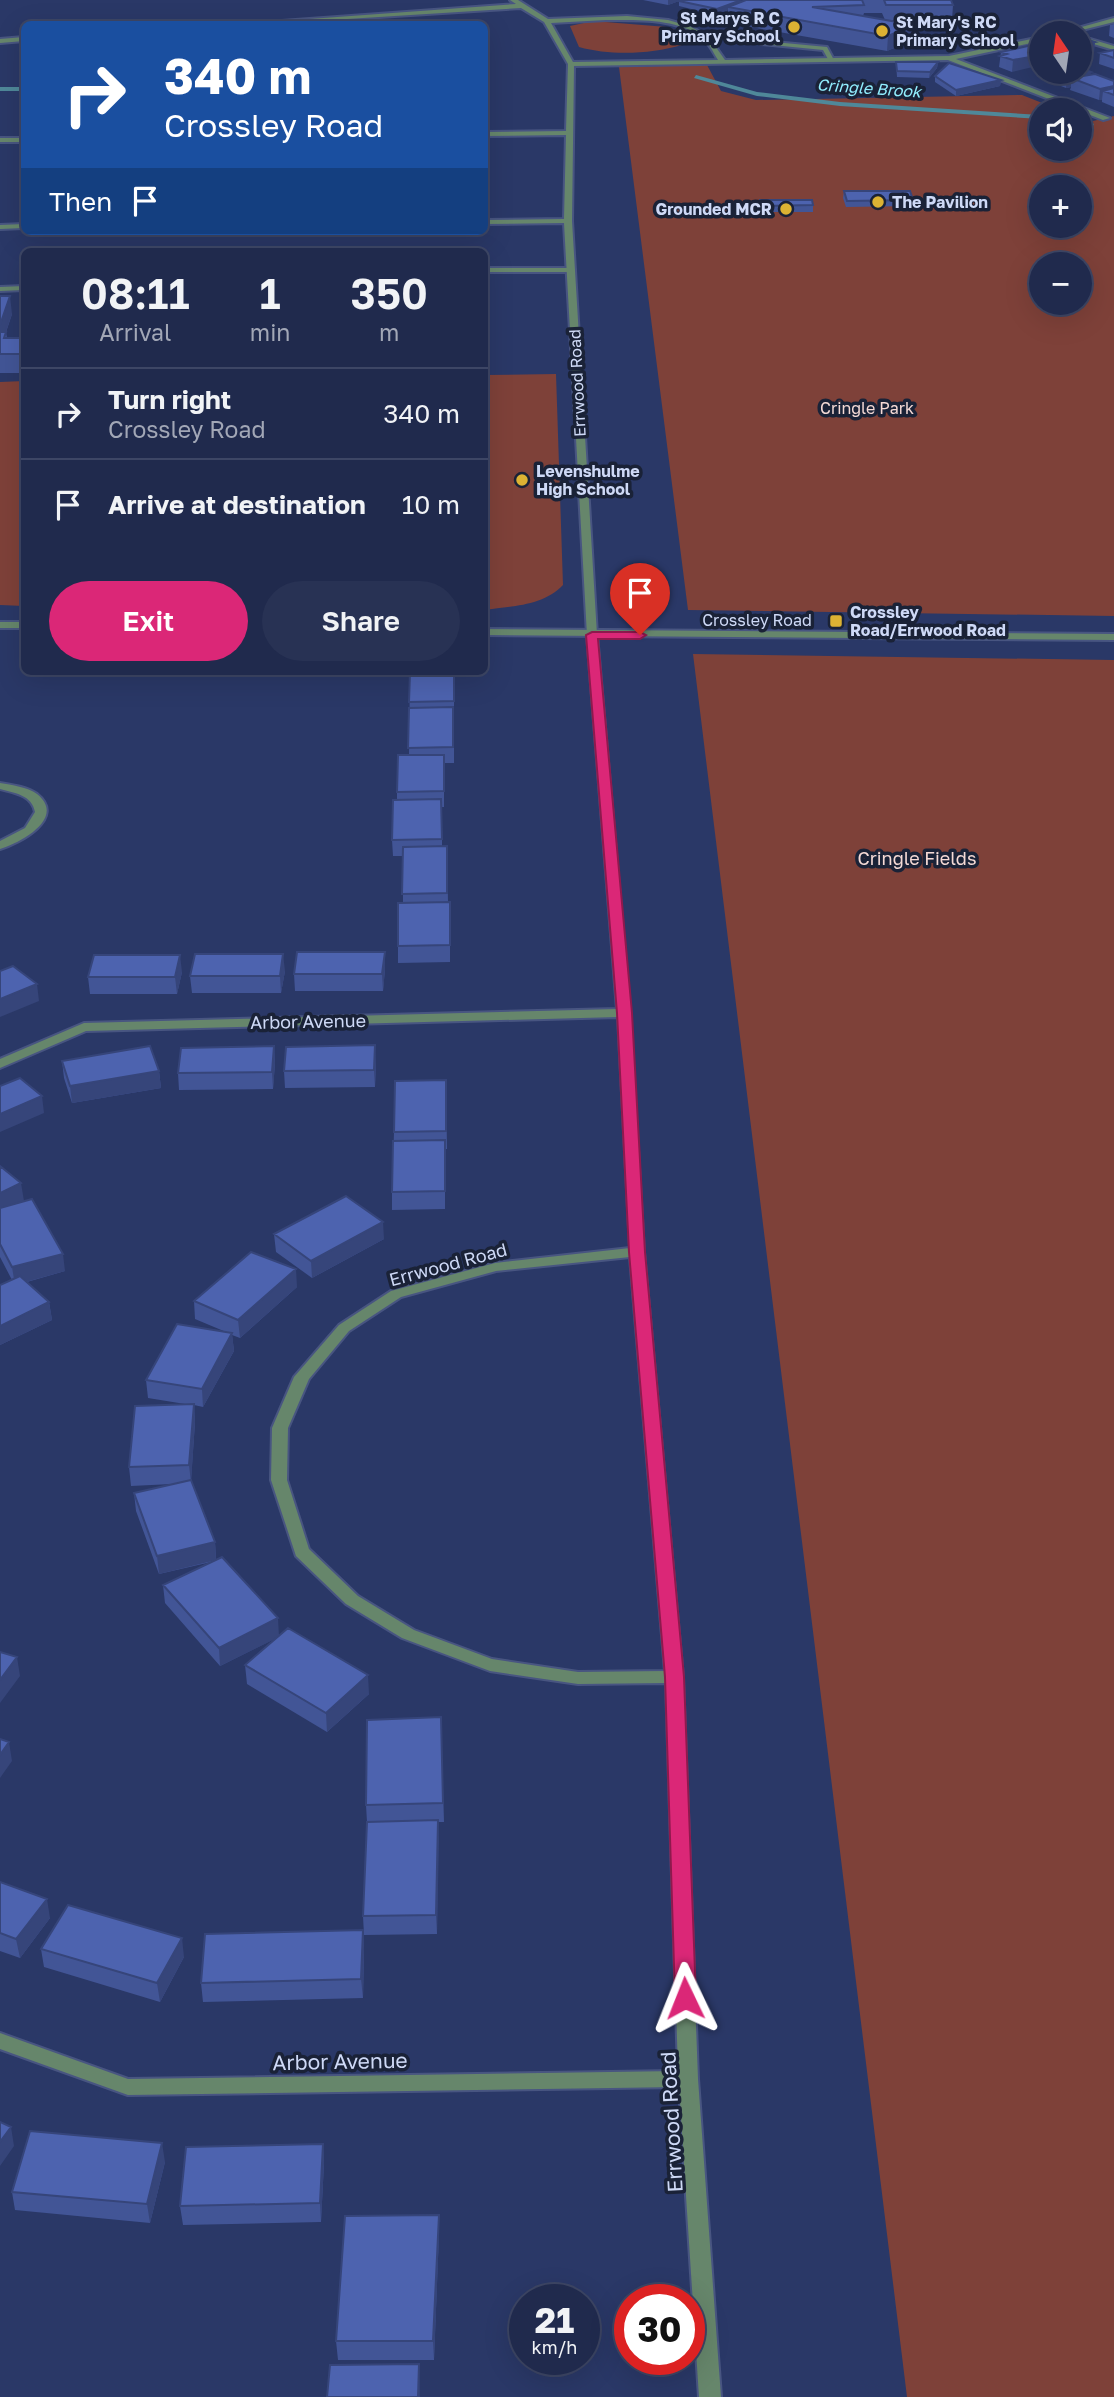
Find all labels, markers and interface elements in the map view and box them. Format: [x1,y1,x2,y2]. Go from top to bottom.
place label: St Marys R C Primary School [661,8,781,46]
place label: St Mary's RC Primary School [896,12,1016,50]
marker: St Marys R C Primary School [786,19,802,35]
north arrow [1029,21,1092,84]
map controls [1029,21,1092,315]
marker: St Mary's RC Primary School [874,23,890,39]
text: 340 m [164,46,312,105]
icon: right [49,49,140,140]
water label: Cringle Brook [816,74,924,102]
button: sound [1029,98,1092,161]
text: Crossley Road [164,106,383,144]
button: + [1029,175,1092,238]
icon: arrive [126,182,164,220]
text: Then [49,186,112,217]
place label: The Pavilion [892,192,988,212]
marker: The Pavilion [870,194,886,210]
place label: Grounded MCR [656,199,772,219]
marker: Grounded MCR [778,201,794,217]
button: − [1029,252,1092,315]
text: 08:11 [81,268,190,318]
text: 1 [260,268,281,318]
text: 350 [351,268,428,318]
text: Arrival [99,318,171,346]
text: min [250,318,290,346]
text: m [379,318,399,346]
street label: Errwood Road [564,329,590,437]
text: Turn right [108,384,231,415]
icon: right [49,395,87,433]
text: 340 m [383,398,460,429]
park label: Cringle Park [820,398,914,418]
text: Crossley Road [108,415,266,443]
place label: Levenshulme High School [536,461,640,499]
marker: Levenshulme High School [514,472,530,488]
icon: arrive [49,486,87,524]
text: Arrive at destination [108,489,366,520]
text: 10 m [402,489,460,520]
pin [610,563,670,635]
icon: arrive [621,574,659,612]
button: Exit [49,581,248,661]
button: Share [262,581,460,661]
place label: Crossley Road/Errwood Road [850,602,1006,640]
street label: Crossley Road [702,610,812,630]
marker: Crossley Road/Errwood Road [828,613,844,629]
park label: Cringle Fields [858,847,976,869]
street label: Arbor Avenue [250,1009,366,1033]
street label: Errwood Road [387,1238,509,1290]
position arrow [648,1961,722,2035]
street label: Arbor Avenue [272,2047,408,2075]
street label: Errwood Road [654,2051,688,2193]
speed limit sign: 30 [614,2284,705,2375]
text: 21 [535,2299,574,2341]
text: km/h [532,2336,577,2358]

